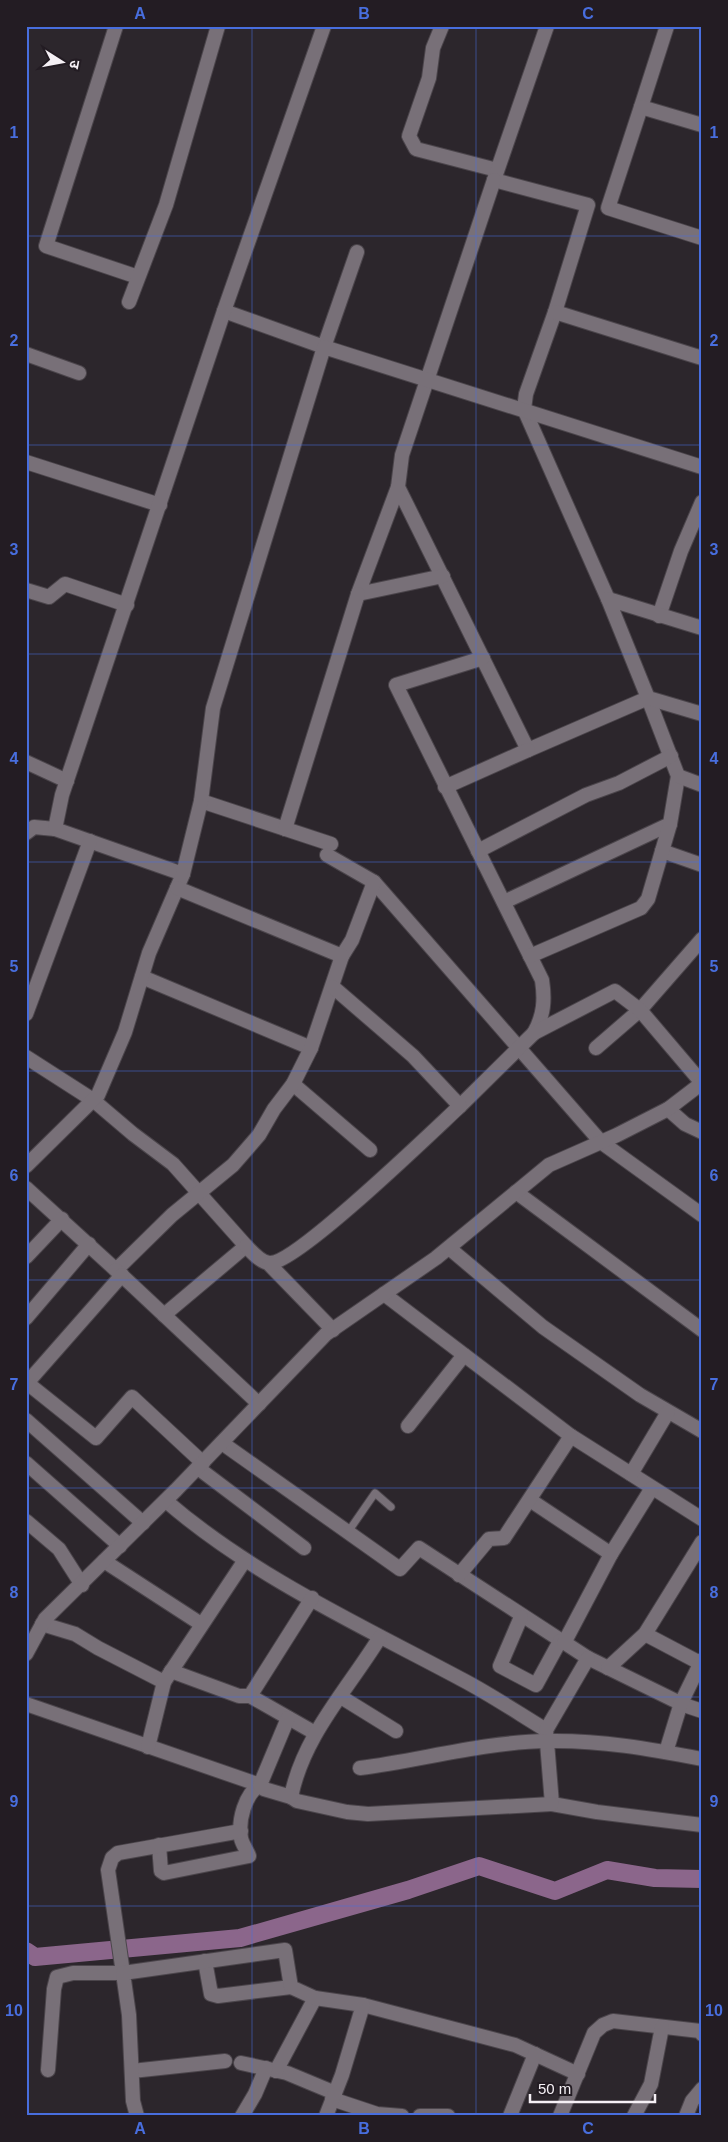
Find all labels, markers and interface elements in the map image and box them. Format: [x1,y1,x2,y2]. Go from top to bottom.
text: A [134,5,146,22]
text: B [358,5,370,22]
text: C [582,5,594,22]
north arrow [38,38,88,88]
text: उ [66,59,83,71]
text: 1 [10,124,19,141]
text: 1 [710,124,719,141]
text: 2 [10,332,19,349]
text: 2 [710,332,719,349]
text: 3 [10,541,19,558]
text: 3 [710,541,719,558]
text: 4 [10,750,19,767]
text: 4 [710,750,719,767]
text: 5 [10,958,19,975]
text: 5 [710,958,719,975]
text: 6 [10,1167,19,1184]
text: 6 [710,1167,719,1184]
text: 7 [10,1376,19,1393]
text: 7 [710,1376,719,1393]
text: 8 [10,1584,19,1601]
text: 8 [710,1584,719,1601]
text: 9 [10,1793,19,1810]
text: 9 [710,1793,719,1810]
text: 10 [5,2002,23,2019]
text: 10 [705,2002,723,2019]
scale bar [530,2072,656,2104]
text: 50 m [538,2080,571,2097]
text: A [134,2120,146,2137]
text: B [358,2120,370,2137]
text: C [582,2120,594,2137]

